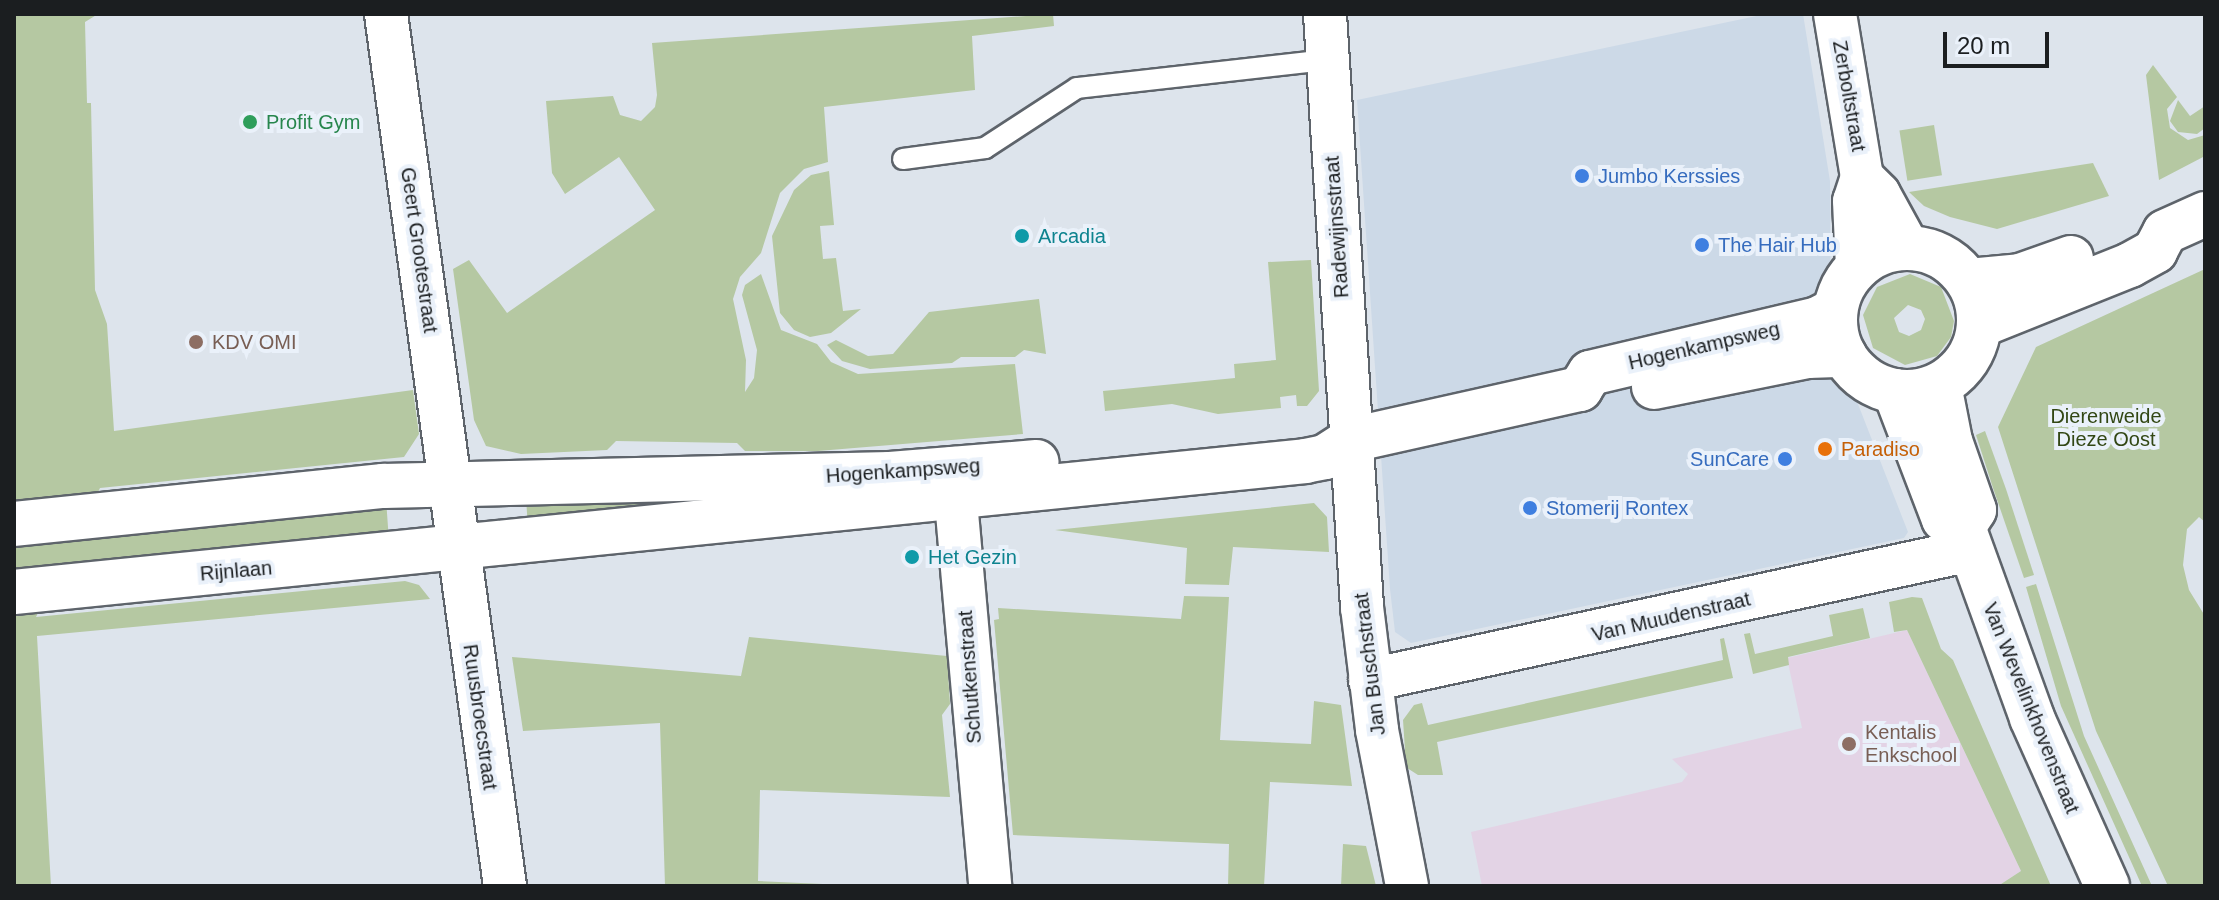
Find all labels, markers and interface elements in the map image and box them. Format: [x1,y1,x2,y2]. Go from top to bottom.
scale bar [1947,16,2053,66]
text: 20 m [1957,32,2010,59]
street label: Zerboltstraat [1827,39,1871,153]
place label: Profit Gym [266,110,360,134]
marker: Profit Gym [241,113,259,131]
street label: Radewijnsstraat [1320,155,1354,299]
place label: Jumbo Kerssies [1598,164,1740,188]
street label: Geert Grootestraat [396,166,442,334]
marker: Jumbo Kerssies [1573,167,1591,185]
place label: Arcadia [1038,224,1106,248]
marker: Arcadia [1013,227,1031,245]
place label: The Hair Hub [1718,233,1837,257]
marker: The Hair Hub [1693,236,1711,254]
street label: Hogenkampsweg [1626,317,1782,375]
place label: KDV OMI [212,330,296,354]
marker: KDV OMI [187,333,205,351]
park label: Dierenweide Dieze Oost [2050,405,2162,452]
place label: Paradiso [1841,437,1920,461]
marker: Paradiso [1816,440,1834,458]
place label: SunCare [1690,447,1769,471]
marker: SunCare [1776,450,1794,468]
street label: Hogenkampsweg [825,454,981,488]
place label: Stomerij Rontex [1546,496,1688,520]
marker: Stomerij Rontex [1521,499,1539,517]
place label: Het Gezin [928,545,1017,569]
marker: Het Gezin [903,548,921,566]
street label: Rijnlaan [199,556,273,586]
street label: Van Muudenstraat [1589,587,1753,647]
street label: Jan Buschstraat [1349,591,1391,737]
street label: Van Wevelinkhovenstraat [1978,599,2084,817]
street label: Schutkenstraat [953,610,987,744]
street label: Ruusbroecstraat [458,643,502,791]
place label: Kentalis Enkschool [1865,720,1957,767]
marker: Kentalis Enkschool [1840,735,1858,753]

